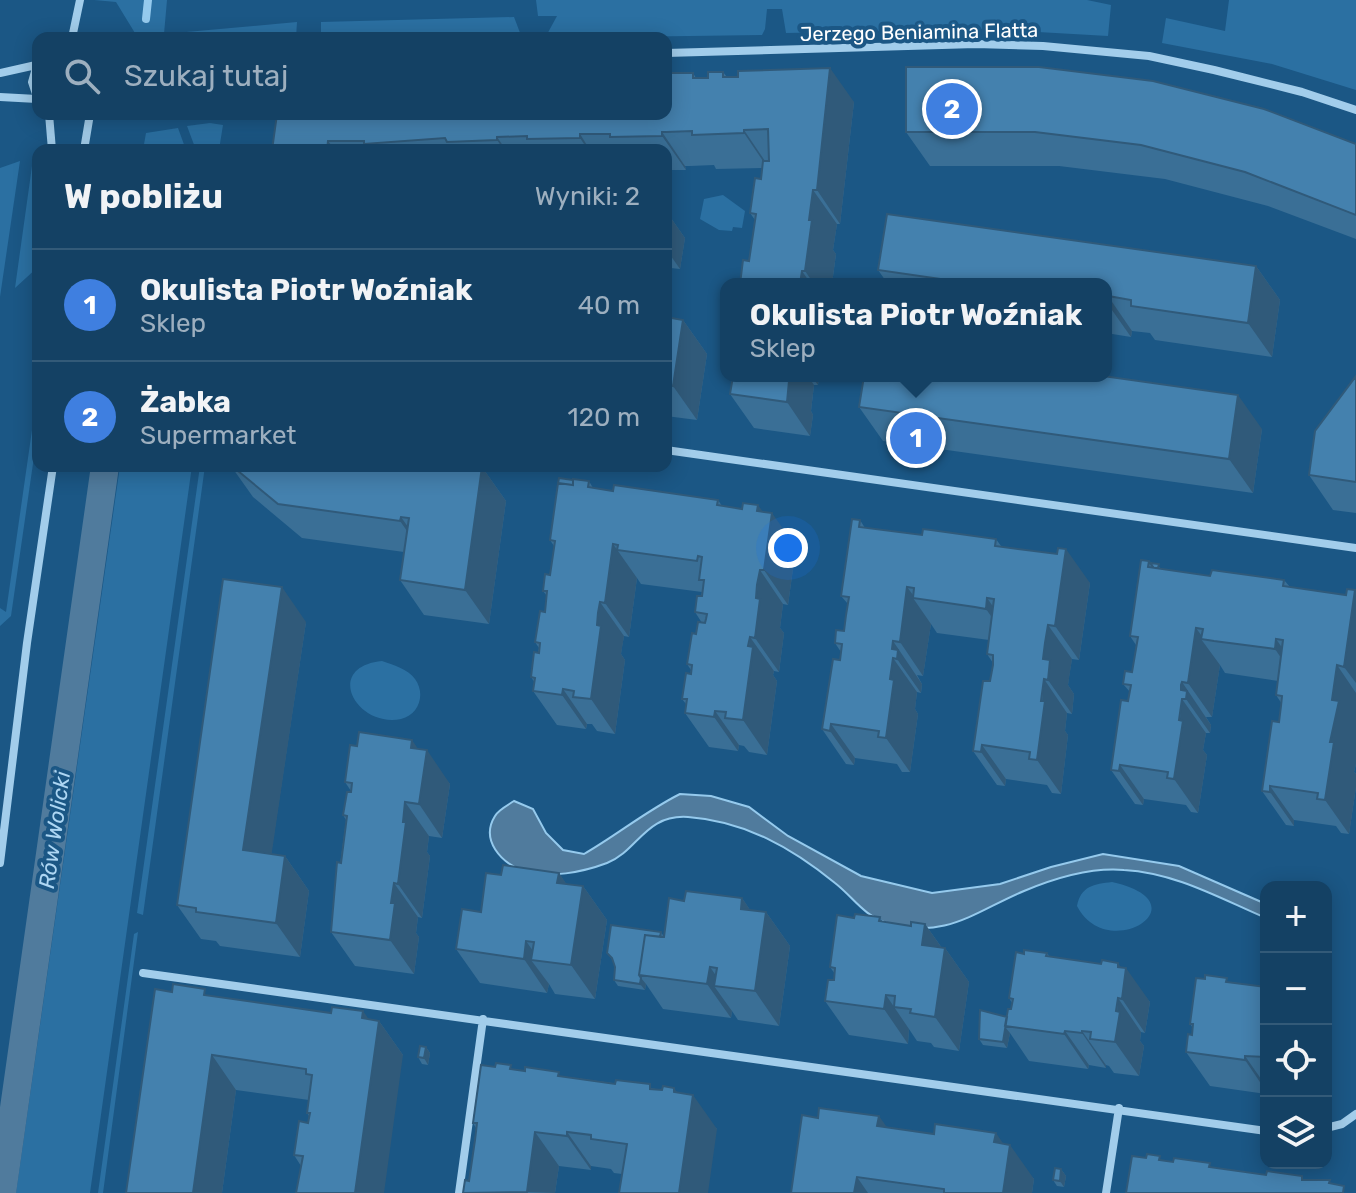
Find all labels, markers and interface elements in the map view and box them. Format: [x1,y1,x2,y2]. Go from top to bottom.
street label: Jerzego Beniamina Flatta [800,18,1038,46]
search box [32,32,672,120]
icon: search [60,54,104,98]
text: Szukaj tutaj [124,58,288,94]
pin: 2 [926,79,978,139]
text: W pobliżu [64,176,223,217]
text: Wyniki: 2 [535,181,640,212]
text: Okulista Piotr Woźniak [140,272,472,308]
popup [720,278,1112,382]
text: 1 [84,290,96,321]
text: 40 m [578,290,640,321]
text: Okulista Piotr Woźniak [750,297,1082,333]
text: Sklep [140,308,206,339]
text: Sklep [750,333,816,364]
text: Żabka [140,384,231,420]
text: 2 [82,402,98,433]
text: 120 m [568,402,640,433]
pin: 1 [890,408,942,468]
text: Supermarket [140,420,297,451]
your location [768,528,808,568]
water label: Rów Wolicki [33,769,76,891]
map controls [1260,881,1332,1169]
button: + [1260,881,1332,953]
button: − [1260,953,1332,1025]
button: locate [1260,1025,1332,1097]
button: layers [1260,1097,1332,1169]

